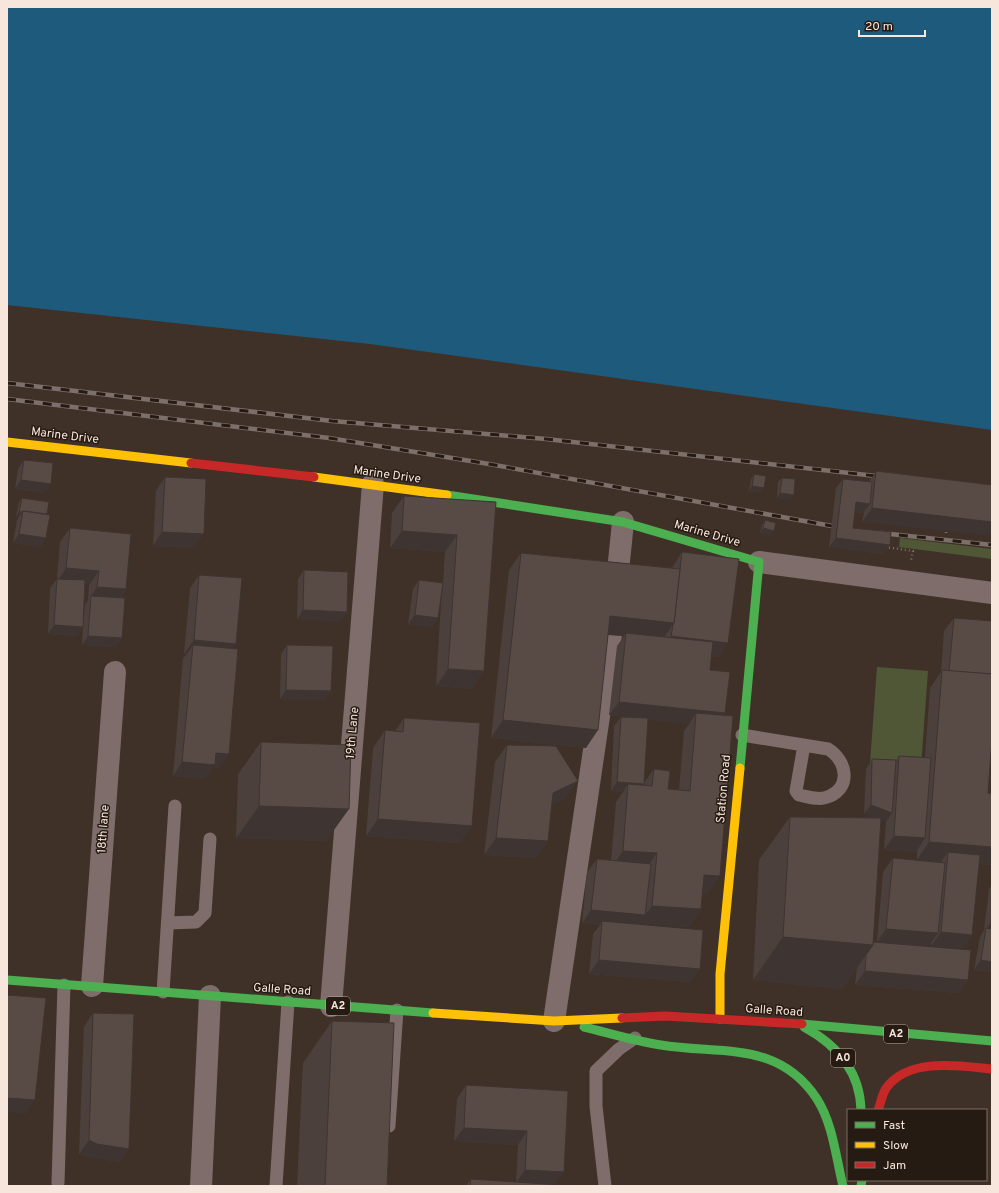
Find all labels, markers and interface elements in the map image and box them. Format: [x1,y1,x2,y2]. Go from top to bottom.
scale bar [859,12,925,38]
text: 20 m [865,19,893,35]
street label: Marine Drive [30,424,100,448]
street label: Marine Drive [352,462,422,488]
street label: Marine Drive [672,517,742,551]
street label: 19th Lane [343,706,363,760]
street label: Station Road [713,754,735,824]
street label: 18th lane [94,804,114,854]
street label: Galle Road [253,980,311,1000]
road number: A2 [326,997,350,1015]
street label: Galle Road [745,1001,803,1021]
road number: A2 [884,1025,908,1043]
road number: A0 [831,1049,855,1067]
legend [847,1109,987,1181]
text: Fast [883,1118,905,1134]
text: Slow [883,1138,909,1154]
text: Jam [883,1158,906,1174]

